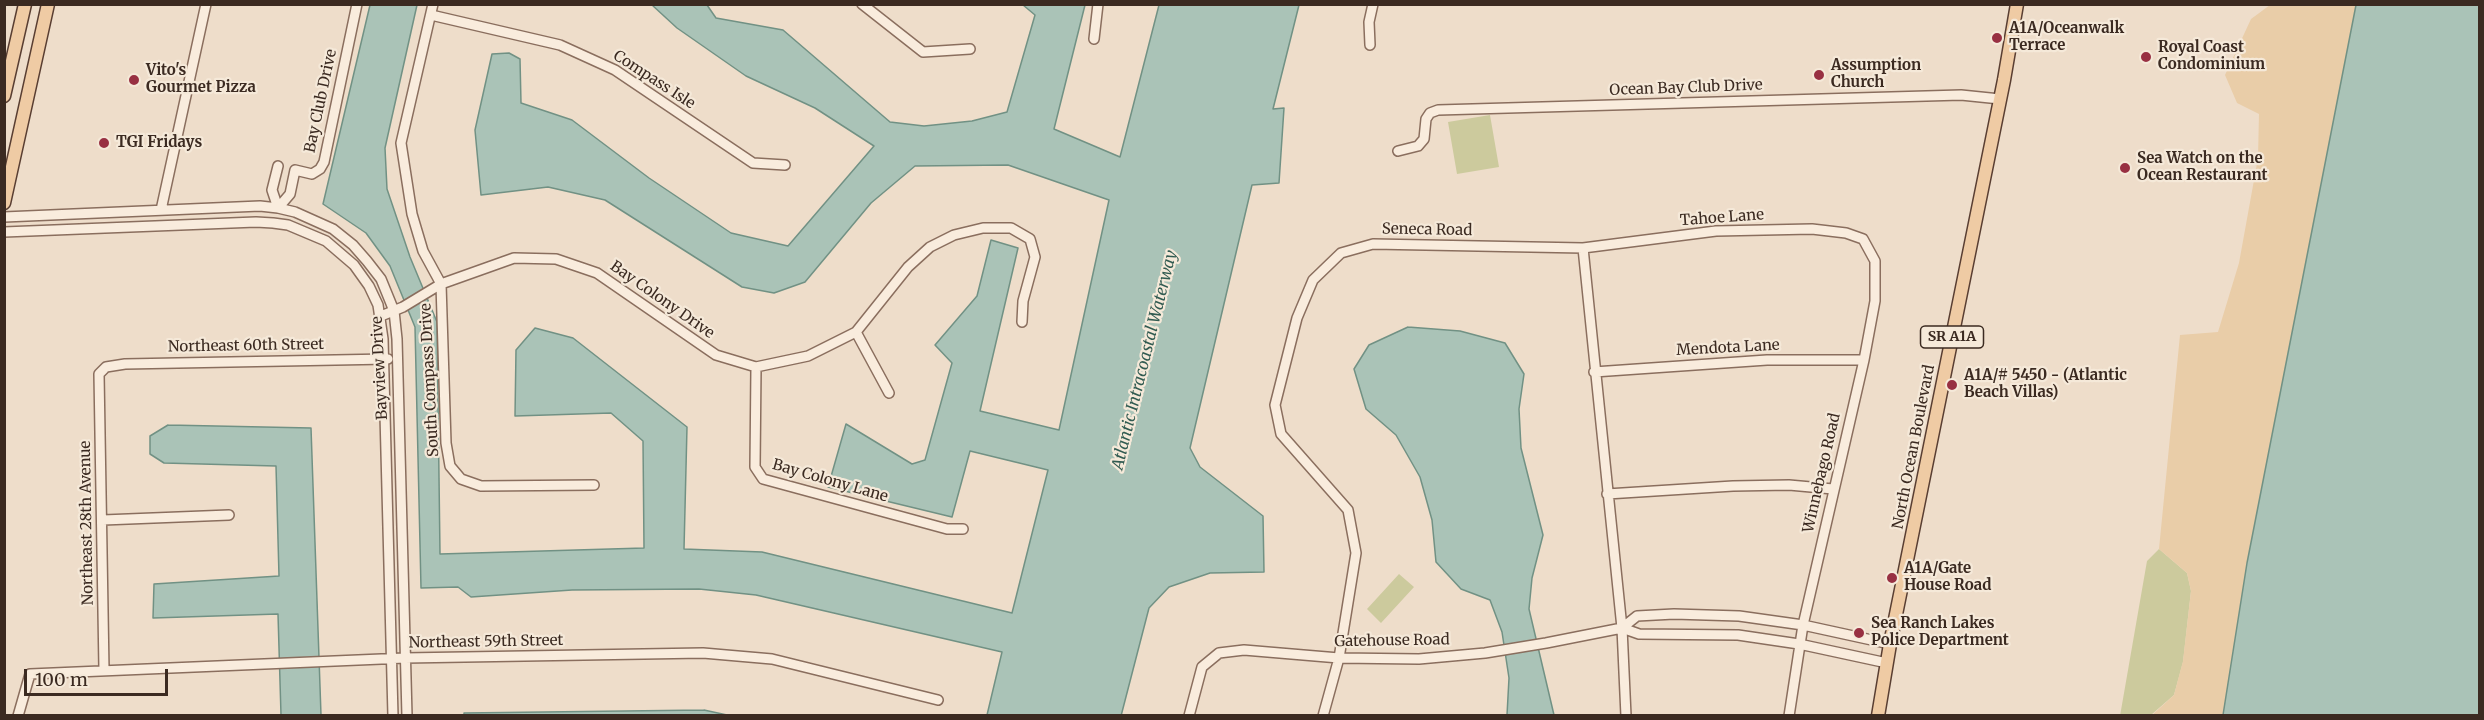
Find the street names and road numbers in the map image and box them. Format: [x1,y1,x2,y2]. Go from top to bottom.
street label: Compass Isle [610,47,698,113]
street label: Bay Club Drive [301,48,341,154]
street label: Ocean Bay Club Drive [1609,76,1763,100]
street label: Tahoe Lane [1679,206,1765,230]
street label: Seneca Road [1382,220,1472,240]
street label: Bay Colony Drive [607,257,717,343]
street label: South Compass Drive [417,303,443,457]
street label: Bayview Drive [368,316,392,420]
road number: SR A1A [1920,326,1984,348]
street label: Northeast 60th Street [168,336,324,356]
street label: Mendota Lane [1676,336,1780,360]
street label: North Ocean Boulevard [1889,363,1939,531]
street label: Winnebago Road [1799,411,1845,535]
street label: Northeast 28th Avenue [77,440,97,606]
street label: Bay Colony Lane [770,456,890,506]
street label: Gatehouse Road [1334,631,1450,651]
street label: Northeast 59th Street [408,632,564,652]

